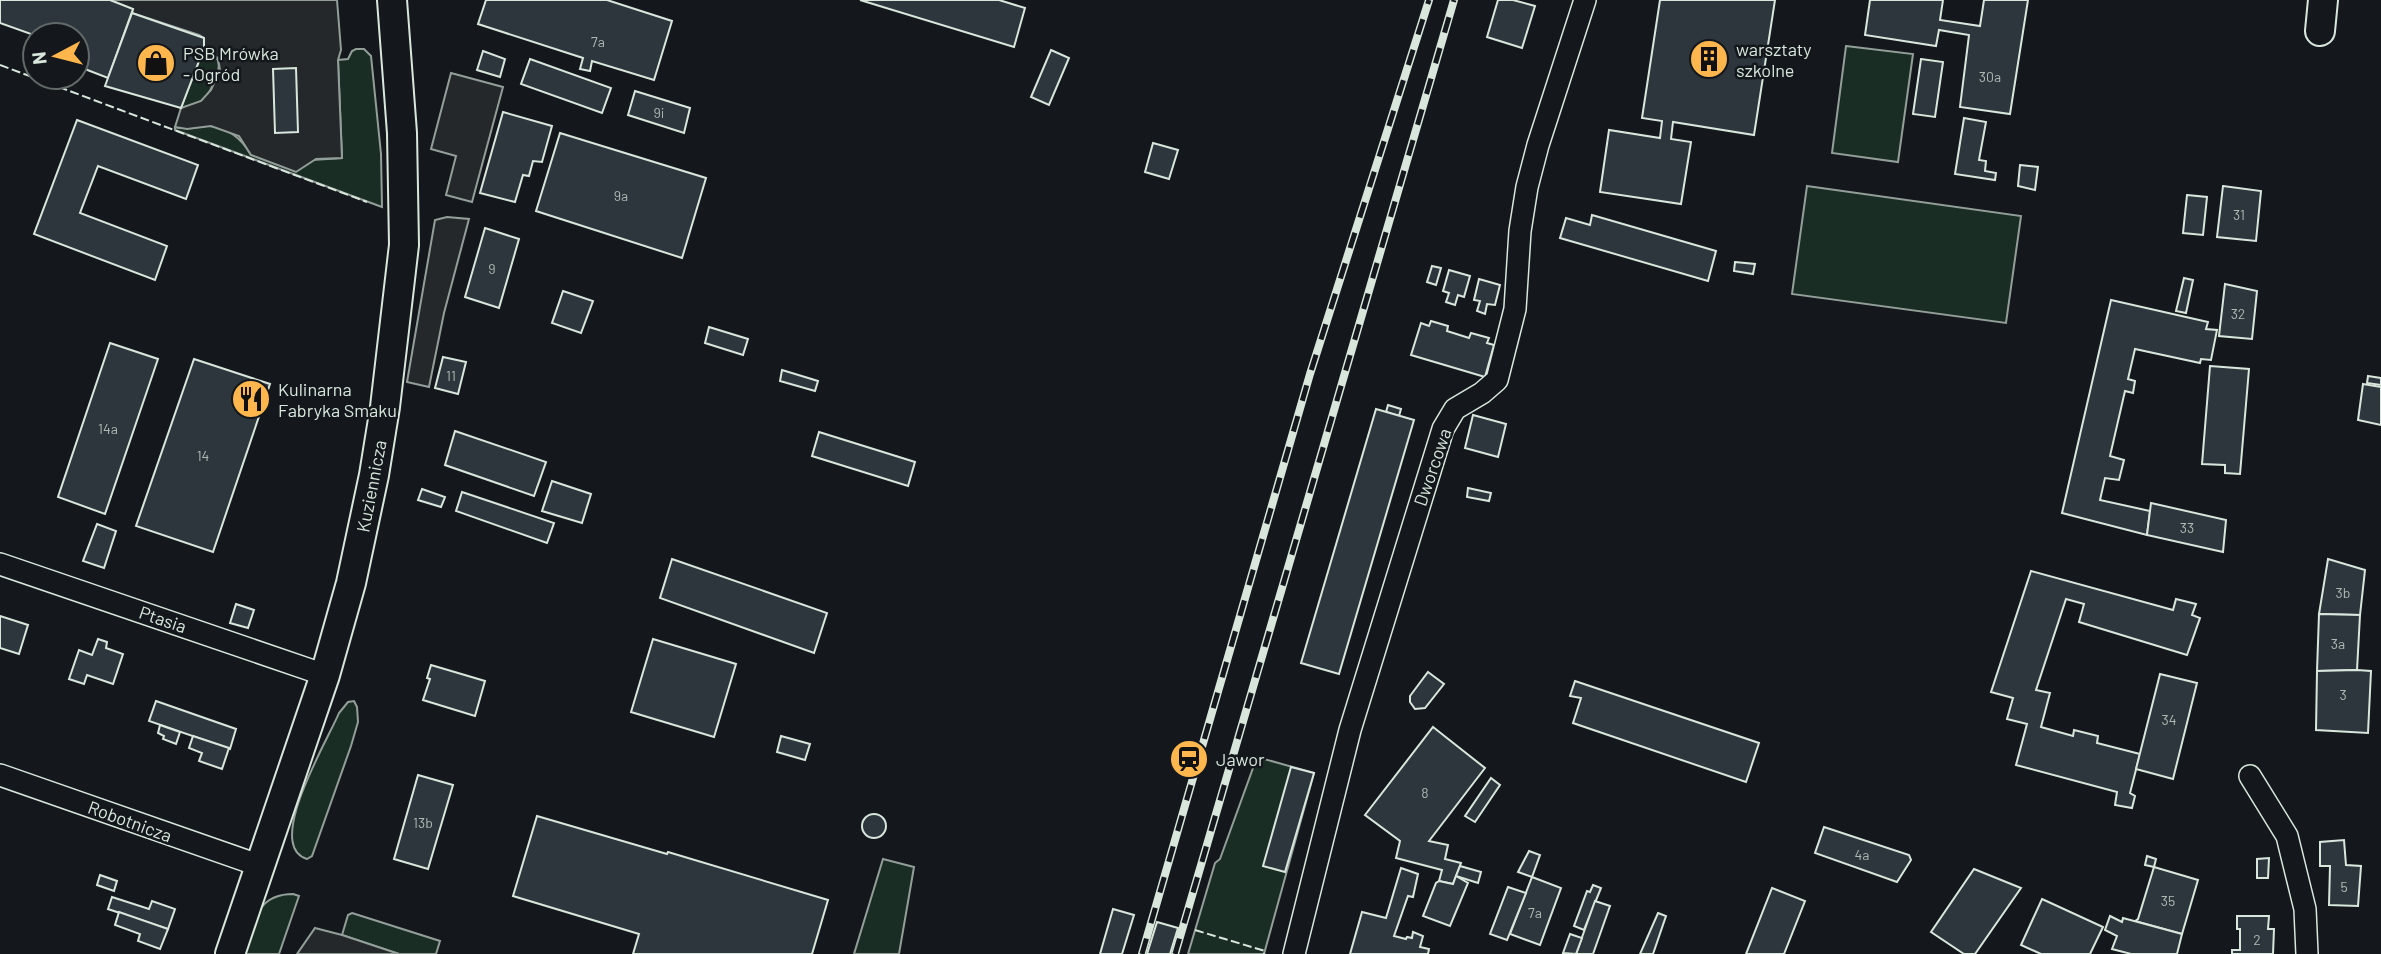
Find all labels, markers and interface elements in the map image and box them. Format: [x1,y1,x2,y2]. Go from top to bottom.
north arrow [21,21,91,91]
house number: 7a [591,33,605,50]
building icon: warsztaty szkolne [1688,38,1730,80]
place label: warsztaty szkolne [1736,38,1812,81]
shop icon: PSB Mrówka - Ogród [135,42,177,84]
place label: PSB Mrówka - Ogród [183,42,279,85]
text: N [26,50,51,66]
house number: 30a [1979,68,2001,85]
house number: 9i [654,104,664,121]
house number: 9a [614,187,628,204]
house number: 31 [2233,206,2245,223]
house number: 9 [488,260,496,277]
house number: 32 [2231,305,2245,322]
house number: 11 [446,367,456,384]
restaurant icon: Kulinarna Fabryka Smaku [230,378,272,420]
place label: Kulinarna Fabryka Smaku [278,378,397,421]
house number: 14a [98,420,118,437]
street label: Dworcowa [1408,425,1456,509]
street label: Kuziennicza [351,438,391,534]
house number: 14 [197,447,209,464]
house number: 33 [2180,519,2194,536]
house number: 3b [2336,584,2350,601]
street label: Ptasia [136,601,190,637]
house number: 3a [2331,635,2345,652]
house number: 3 [2339,686,2347,703]
house number: 34 [2162,711,2176,728]
station icon: Jawor [1168,738,1210,780]
place label: Jawor [1216,748,1265,770]
house number: 8 [1421,784,1429,801]
street label: Robotnicza [85,796,175,846]
house number: 13b [413,814,433,831]
house number: 4a [1855,846,1869,863]
house number: 5 [2340,878,2348,895]
house number: 35 [2161,892,2175,909]
house number: 7a [1528,904,1542,921]
house number: 2 [2253,931,2261,948]

